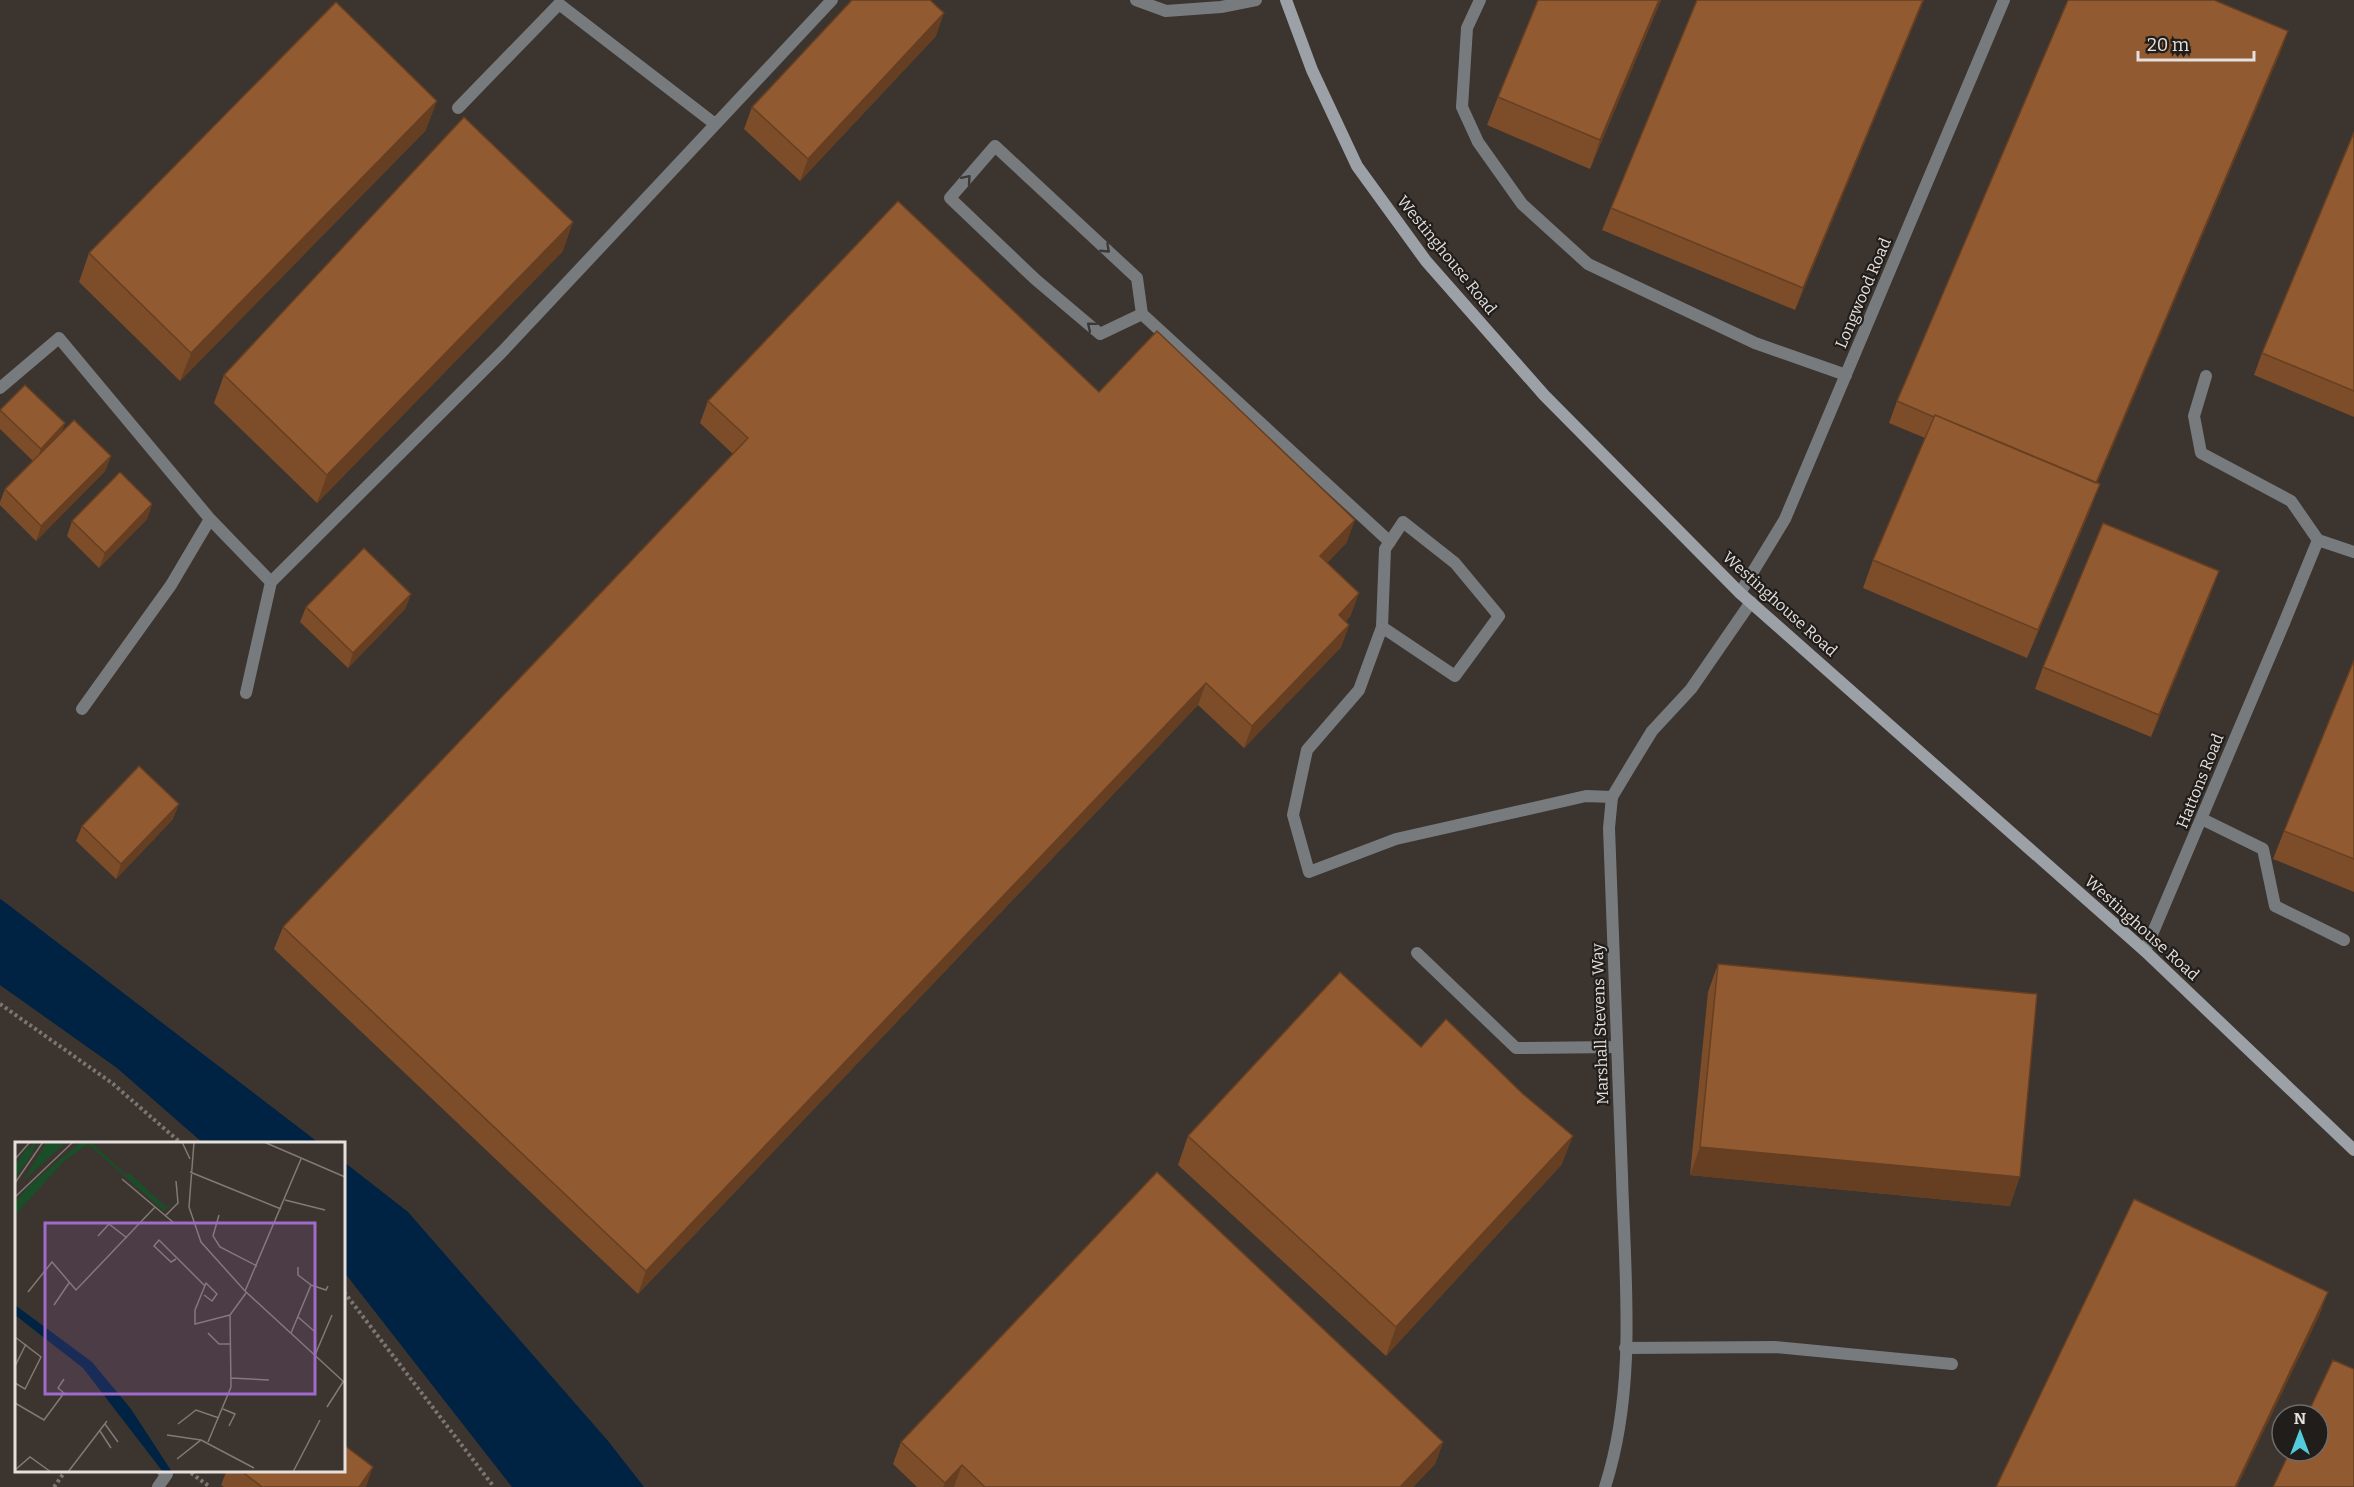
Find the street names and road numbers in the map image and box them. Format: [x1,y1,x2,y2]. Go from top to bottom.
street label: Westinghouse Road [1393,192,1501,319]
street label: Longwood Road [1831,235,1895,351]
street label: Westinghouse Road [1719,548,1841,661]
street label: Hattons Road [2172,730,2228,831]
street label: Westinghouse Road [2081,872,2203,985]
street label: Marshall Stevens Way [1588,942,1612,1105]

